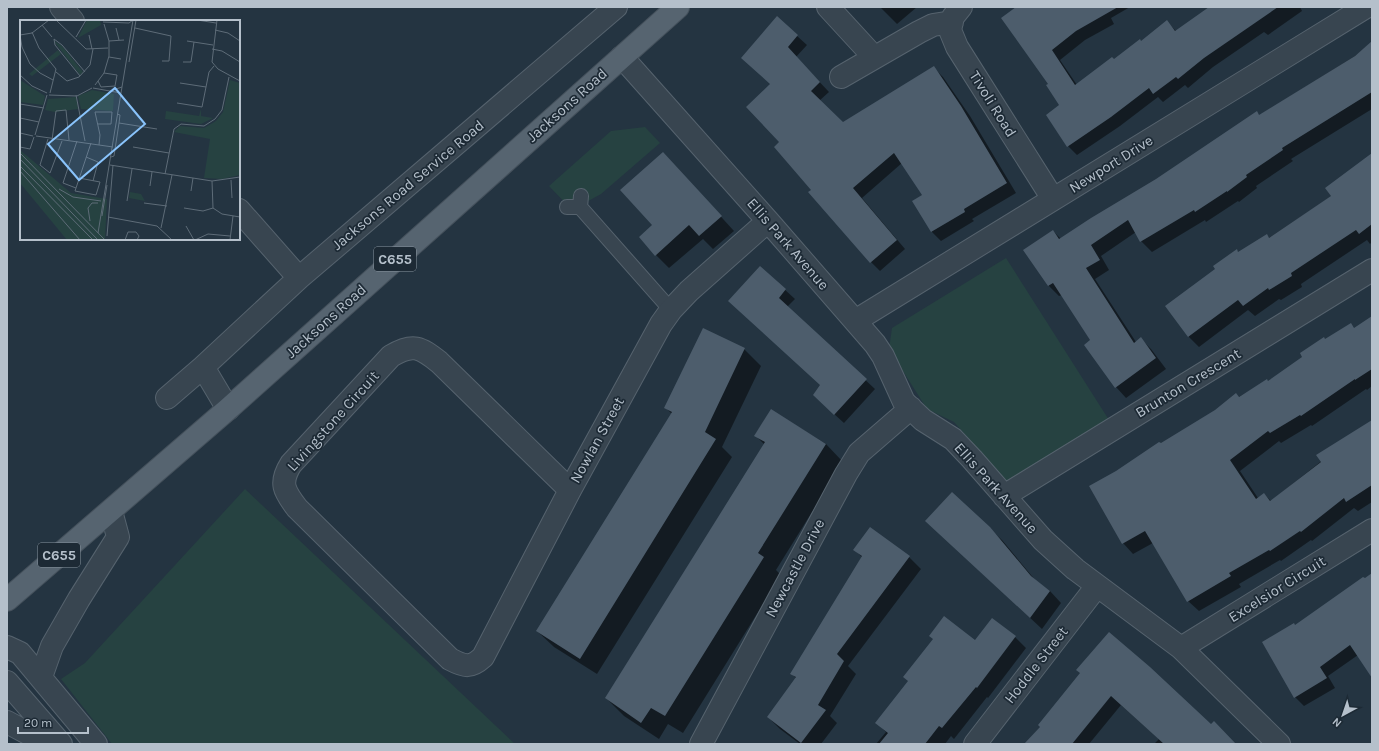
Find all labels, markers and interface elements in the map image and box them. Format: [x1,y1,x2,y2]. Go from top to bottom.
inset map [20,20,240,240]
street label: Jacksons Road [523,64,611,146]
street label: Tivoli Road [966,68,1020,140]
street label: Jacksons Road Service Road [328,116,488,254]
street label: Newport Drive [1066,131,1156,197]
street label: Ellis Park Avenue [743,194,833,294]
road number: C655 [374,247,416,271]
street label: Jacksons Road [282,280,370,362]
street label: Brunton Crescent [1132,344,1244,422]
street label: Livingstone Circuit [283,367,383,475]
street label: Nowlan Street [566,394,628,486]
street label: Ellis Park Avenue [950,439,1042,537]
street label: Newcastle Drive [762,516,828,620]
road number: C655 [38,543,80,567]
street label: Excelsior Circuit [1225,552,1329,626]
street label: Hoddle Street [1000,623,1072,707]
north arrow [1323,695,1363,735]
scale bar [18,709,88,735]
text: N [1330,715,1344,730]
text: 20 m [24,716,52,730]

